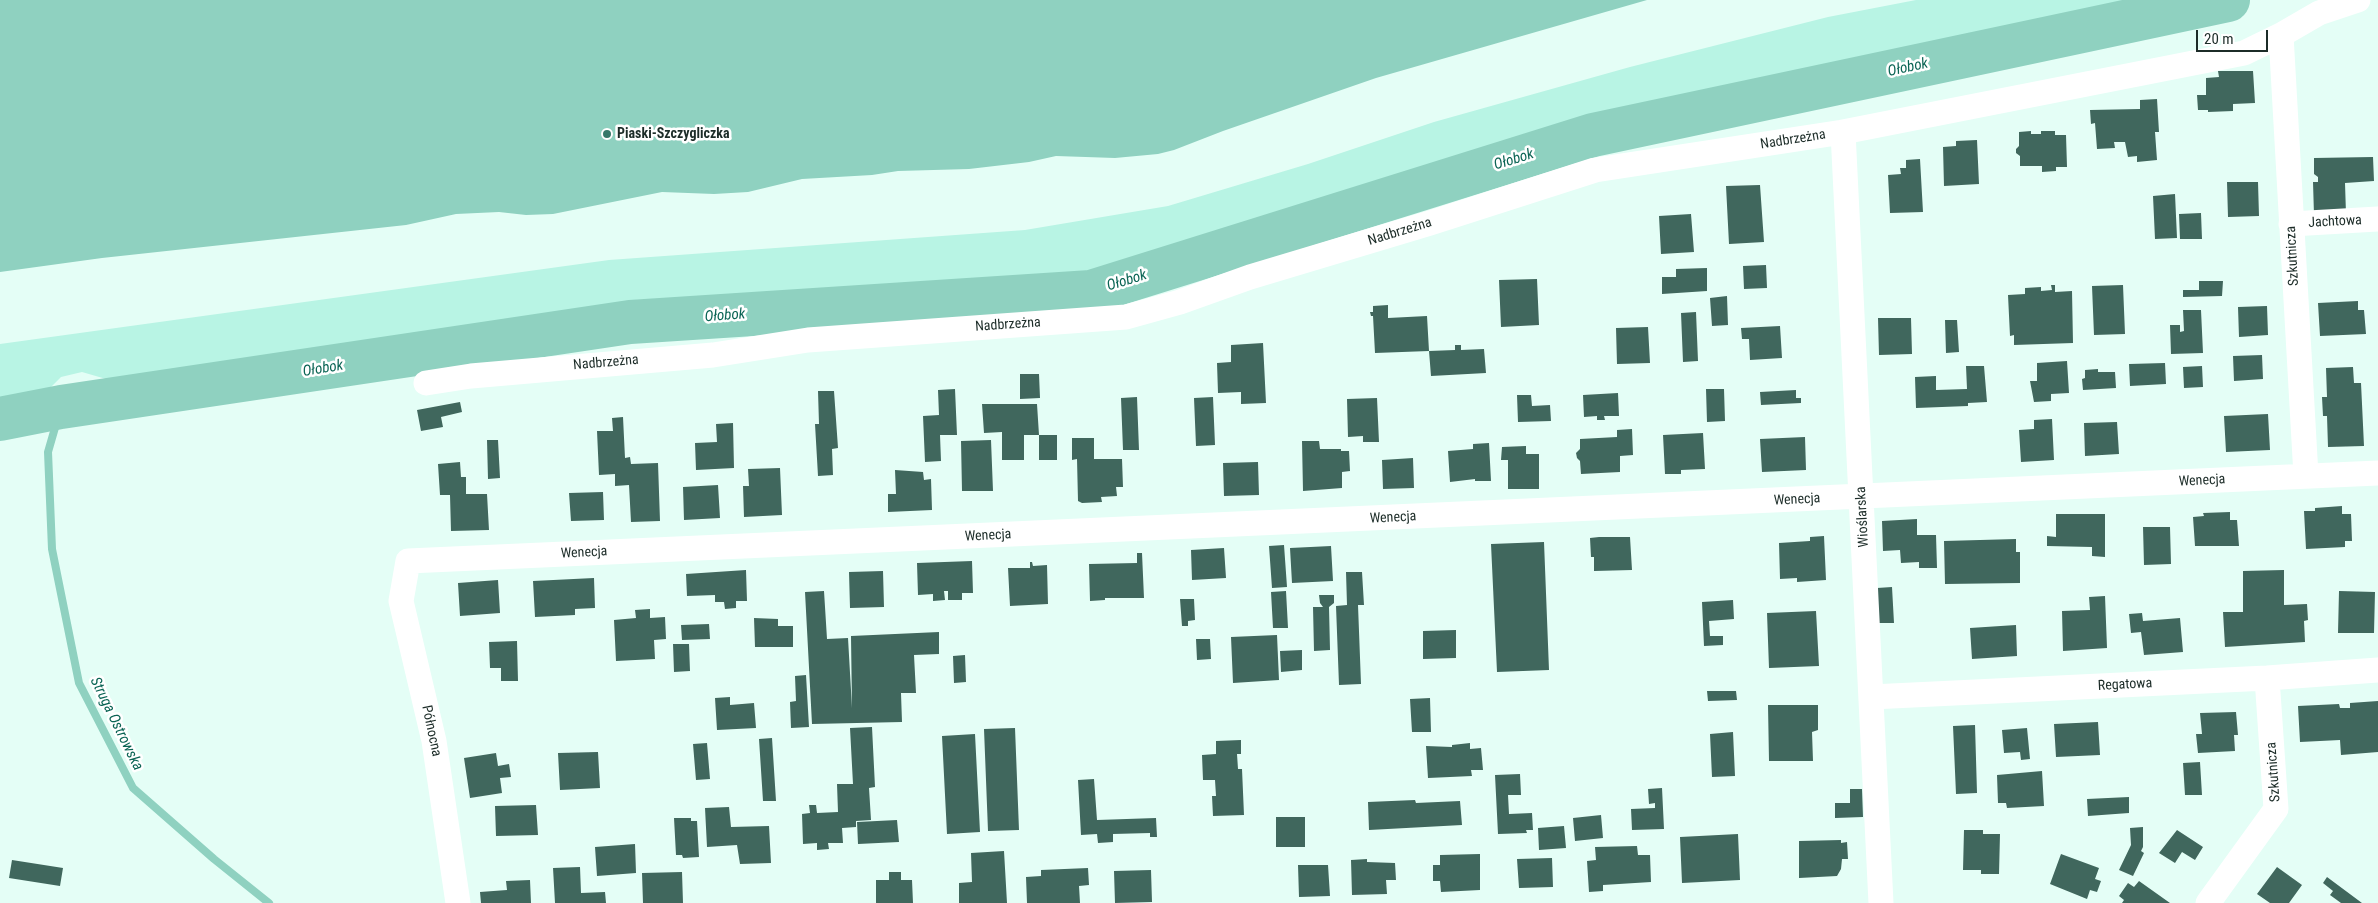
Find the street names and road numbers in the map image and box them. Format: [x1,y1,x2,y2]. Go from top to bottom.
street label: Nadbrzeżna [1759,127,1827,153]
street label: Jachtowa [2308,212,2362,232]
street label: Nadbrzeżna [1366,214,1434,250]
street label: Szkutnicza [2283,226,2303,286]
street label: Nadbrzeżna [975,314,1041,336]
street label: Nadbrzeżna [573,352,639,374]
street label: Wenecja [2178,471,2226,491]
street label: Wioślarska [1853,486,1873,548]
street label: Wenecja [1773,490,1821,510]
street label: Wenecja [1369,508,1417,528]
street label: Wenecja [964,526,1012,546]
street label: Wenecja [560,543,608,563]
street label: Regatowa [2097,675,2153,695]
street label: Północna [417,704,445,758]
street label: Szkutnicza [2264,742,2284,802]

